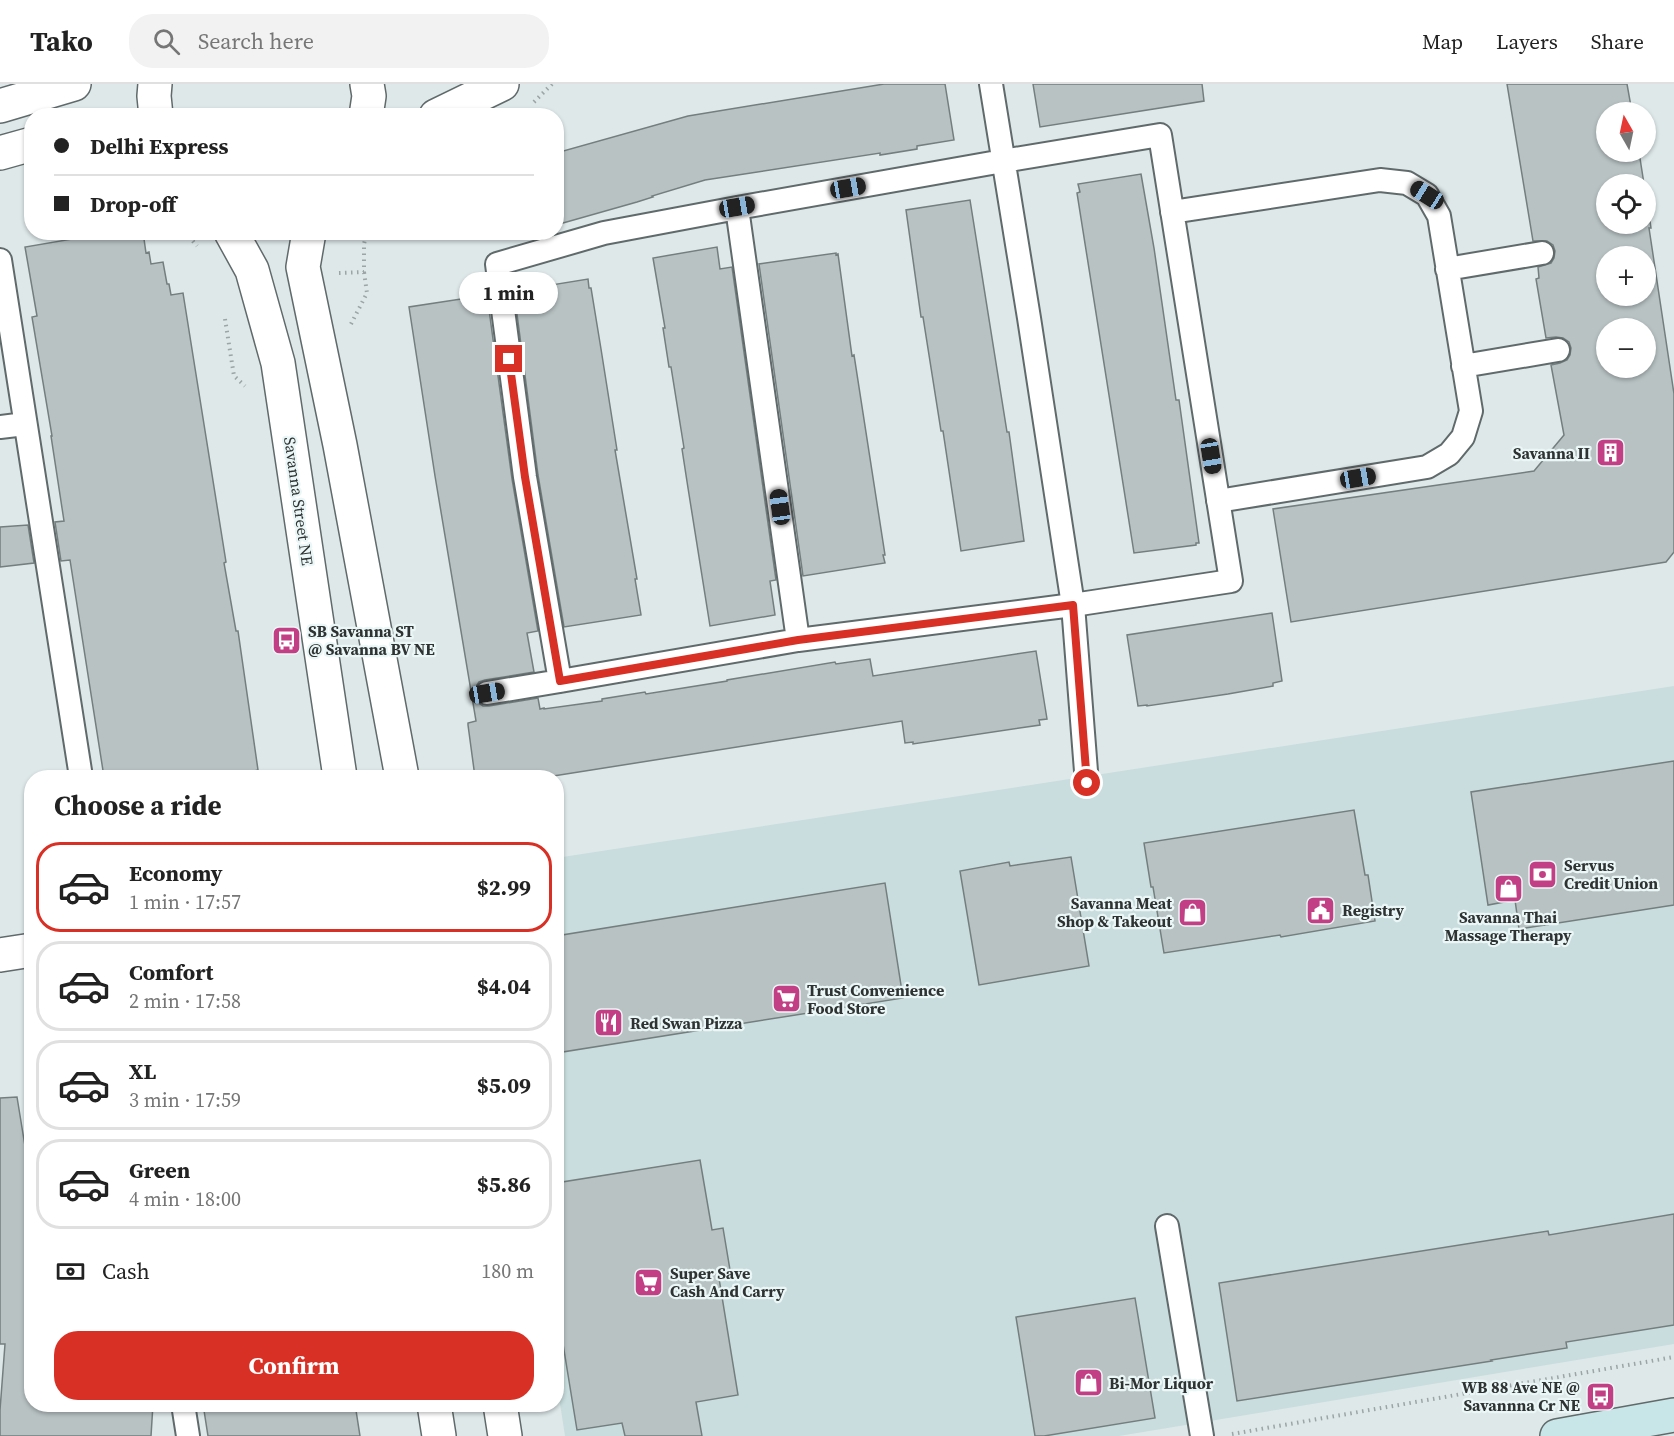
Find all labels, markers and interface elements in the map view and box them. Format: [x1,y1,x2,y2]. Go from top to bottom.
search box [129,14,549,68]
text: Tako [30,22,93,60]
icon: search [150,25,183,58]
text: Search here [198,26,314,56]
text: Map [1422,27,1463,56]
text: Layers [1496,27,1558,56]
text: Share [1591,27,1644,56]
north arrow [1596,102,1656,162]
map controls [1596,102,1656,378]
text: Delhi Express [90,131,229,161]
button: locate [1596,174,1656,234]
car [829,176,867,200]
car [1407,178,1447,212]
text: Drop-off [90,189,176,219]
car [718,195,756,219]
button: + [1596,246,1656,306]
callout: 1 min [460,272,558,314]
text: 1 min [483,279,534,307]
button: − [1596,318,1656,378]
route end [495,345,522,372]
street label: Savanna Street NE [279,435,319,567]
car [1199,437,1223,475]
building icon: Savanna II [1595,437,1627,469]
place label: Savanna II [1513,442,1590,464]
car [1339,466,1377,490]
car [769,488,791,526]
place label: SB Savanna ST @ Savanna BV NE [308,620,435,660]
bus stop icon: SB Savanna ST @ Savanna BV NE [271,624,303,656]
car [468,681,506,705]
route start [1073,769,1100,796]
text: Choose a ride [54,787,222,824]
place label: Servus Credit Union [1564,854,1658,894]
text: Economy [129,858,223,888]
bank icon: Servus Credit Union [1527,858,1559,890]
icon: car [57,860,111,914]
text: $2.99 [477,872,531,902]
shop icon: Savanna Thai Massage Therapy [1492,873,1524,905]
text: 1 min · 17:57 [129,888,241,916]
place label: Savanna Meat Shop & Takeout [1057,892,1172,932]
public building icon: Registry [1305,894,1337,926]
shop icon: Savanna Meat Shop & Takeout [1177,896,1209,928]
place label: Registry [1342,899,1404,921]
place label: Savanna Thai Massage Therapy [1444,906,1572,946]
text: Comfort [129,957,213,987]
icon: car [57,959,111,1013]
text: $4.04 [477,971,531,1001]
place label: Trust Convenience Food Store [807,979,944,1019]
supermarket icon: Trust Convenience Food Store [770,983,802,1015]
text: 2 min · 17:58 [129,987,241,1015]
restaurant icon: Red Swan Pizza [593,1007,625,1039]
place label: Red Swan Pizza [630,1012,743,1034]
text: XL [129,1056,156,1086]
icon: car [57,1058,111,1112]
text: $5.09 [477,1070,531,1100]
text: 3 min · 17:59 [129,1086,241,1114]
text: Green [129,1155,190,1185]
icon: car [57,1157,111,1211]
text: $5.86 [477,1169,531,1199]
text: 4 min · 18:00 [129,1185,241,1213]
icon: cash [54,1255,87,1288]
text: Cash [102,1256,150,1286]
text: 180 m [481,1257,534,1285]
place label: Super Save Cash And Carry [670,1262,785,1302]
supermarket icon: Super Save Cash And Carry [633,1266,665,1298]
button: Confirm [54,1331,534,1400]
shop icon: Bi-Mor Liquor [1072,1367,1104,1399]
place label: Bi-Mor Liquor [1109,1372,1214,1394]
place label: WB 88 Ave NE @ Savannna Cr NE [1461,1376,1580,1416]
bus stop icon: WB 88 Ave NE @ Savannna Cr NE [1585,1380,1617,1412]

